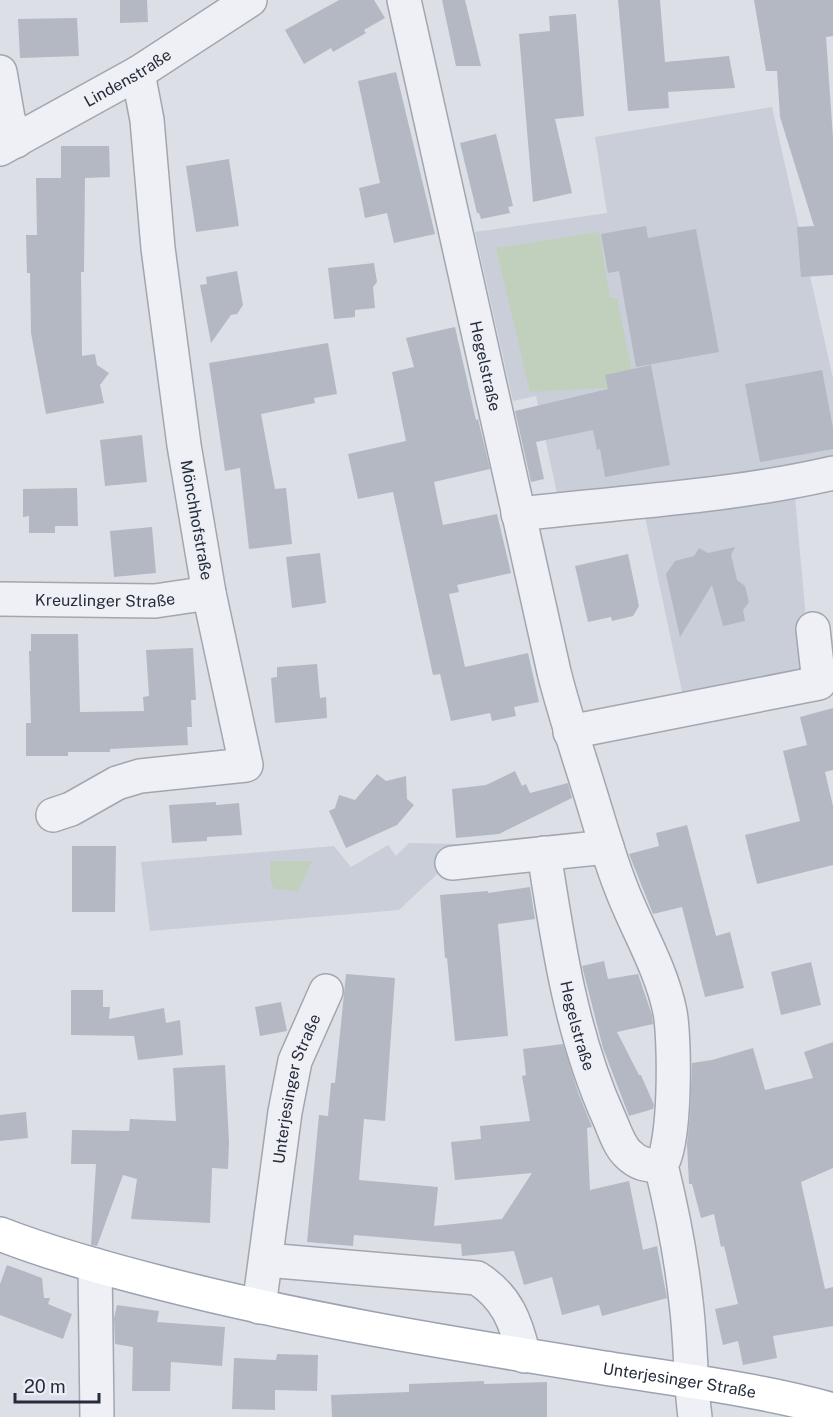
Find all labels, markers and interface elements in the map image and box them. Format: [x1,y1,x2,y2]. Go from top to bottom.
street label: Lindenstraße [81,45,175,111]
street label: Hegelstraße [466,319,505,413]
street label: Mönchhofstraße [177,458,216,582]
street label: Kreuzlinger Straße [35,589,176,611]
street label: Hegelstraße [556,979,599,1073]
street label: Unterjesinger Straße [269,1011,325,1165]
street label: Unterjesinger Straße [601,1359,758,1402]
scale bar [15,1366,99,1404]
text: 20 m [24,1376,66,1397]

